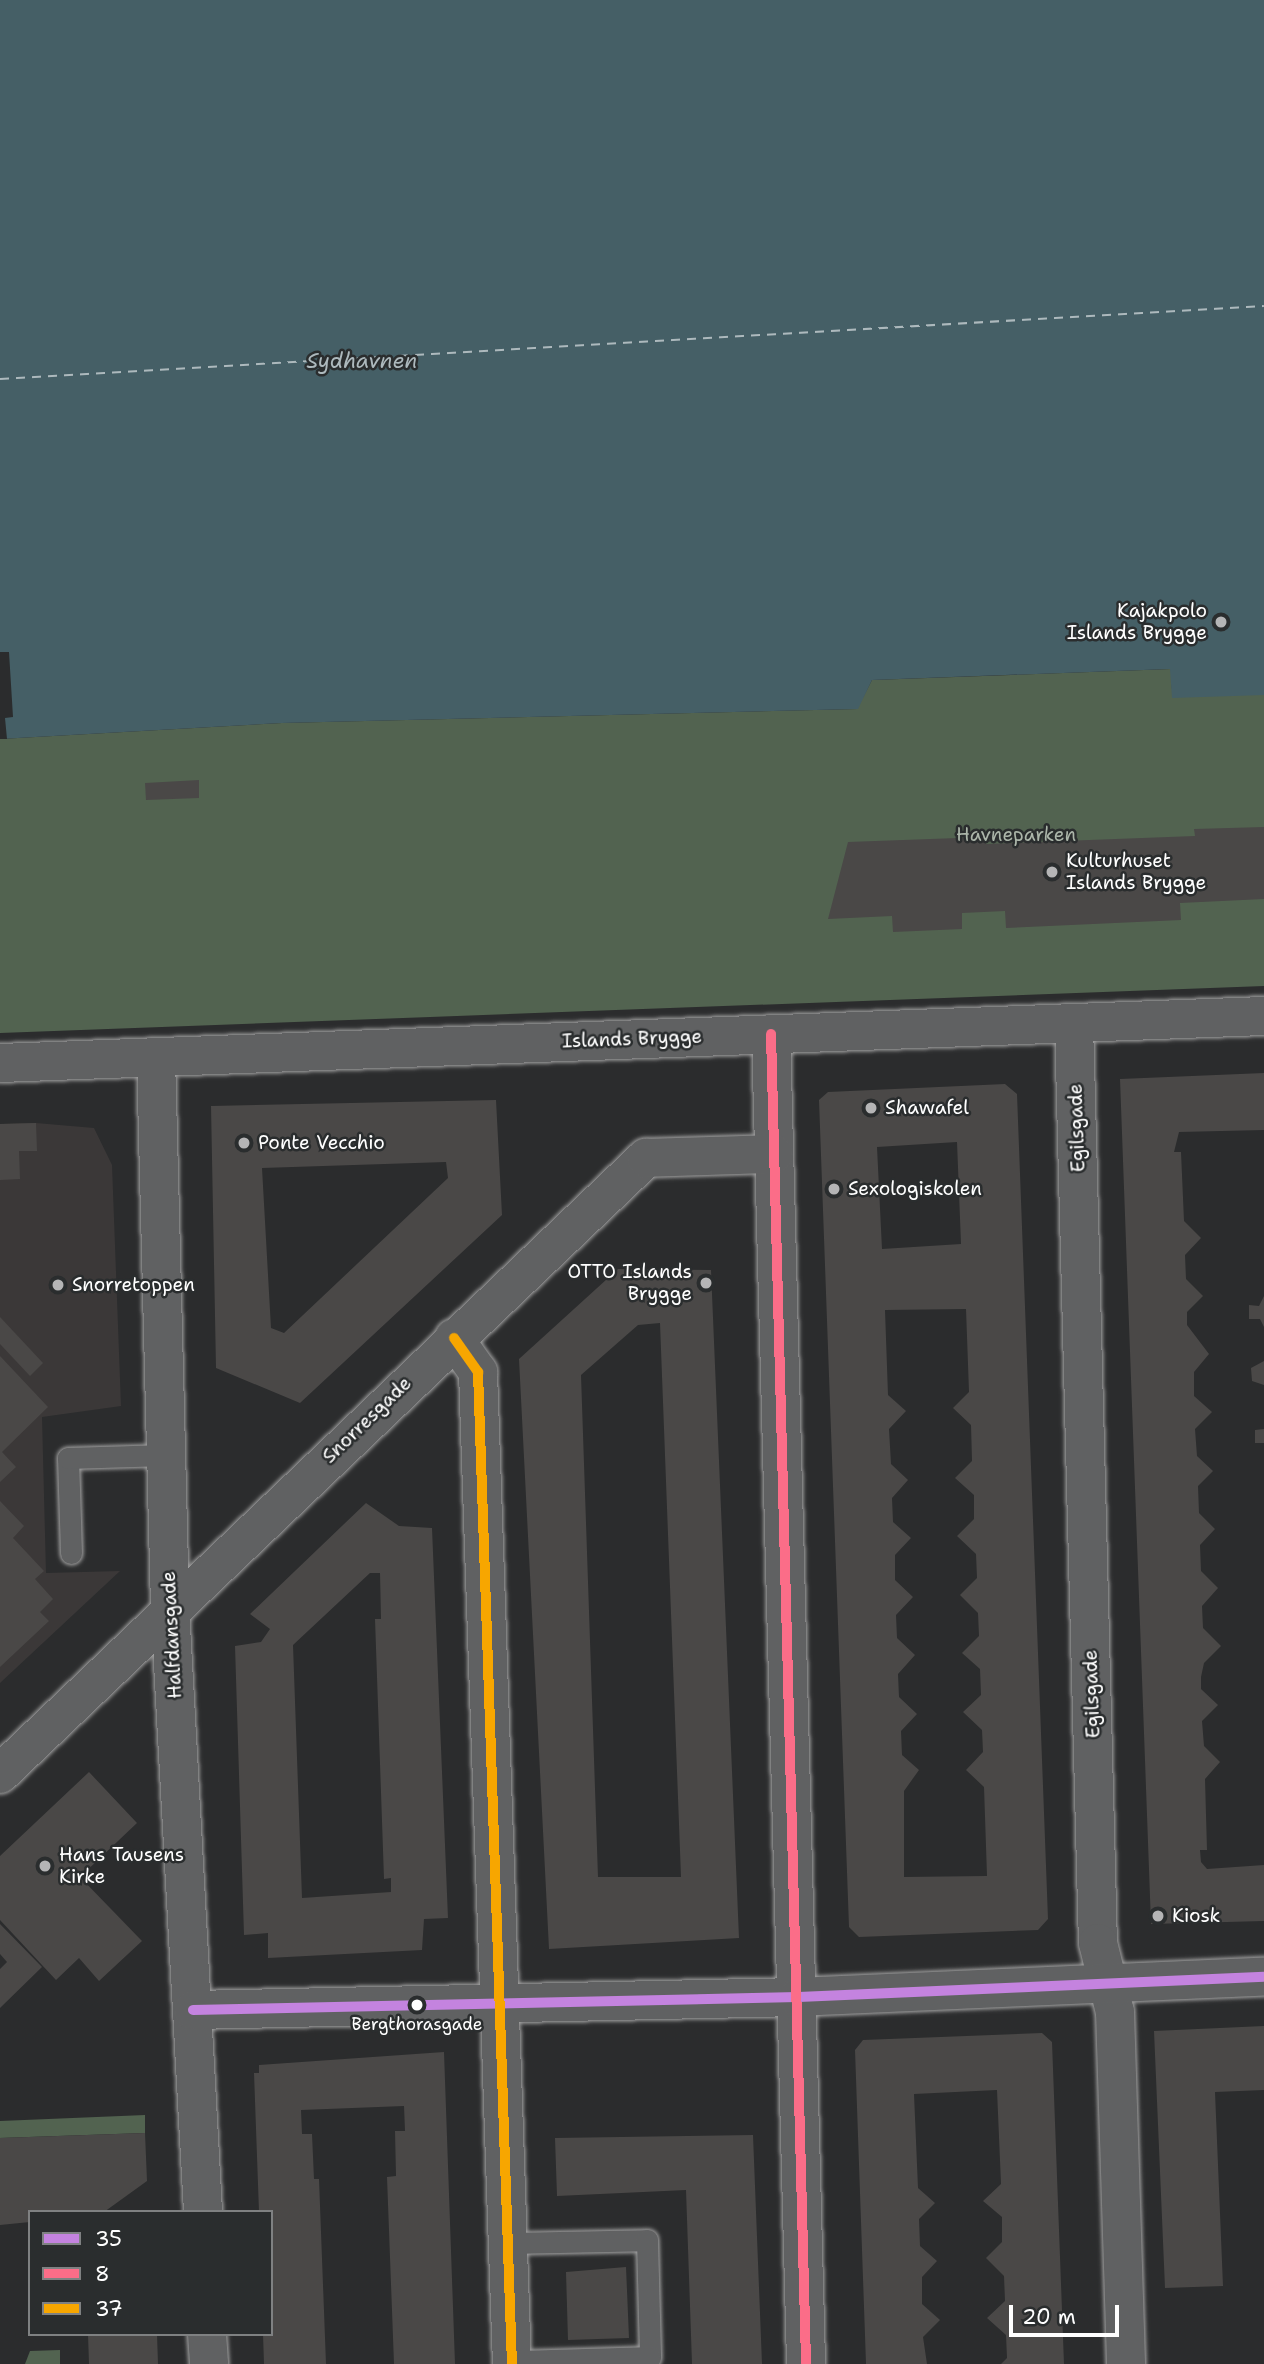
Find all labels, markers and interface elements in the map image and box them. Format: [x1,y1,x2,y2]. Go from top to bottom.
water label: Sydhavnen [307,348,417,374]
place label: Kajakpolo Islands Brygge [1067,600,1207,644]
marker: Kajakpolo Islands Brygge [1213,614,1229,630]
park label: Havneparken [956,824,1076,846]
place label: Kulturhuset Islands Brygge [1066,850,1206,894]
marker: Kulturhuset Islands Brygge [1044,864,1060,880]
street label: Islands Brygge [561,1025,703,1053]
street label: Egilsgade [1064,1083,1090,1173]
place label: Shawafel [885,1097,969,1119]
marker: Shawafel [863,1100,879,1116]
place label: Ponte Vecchio [258,1132,385,1154]
marker: Ponte Vecchio [236,1135,252,1151]
place label: Sexologiskolen [848,1178,982,1200]
marker: Sexologiskolen [826,1181,842,1197]
place label: OTTO Islands Brygge [567,1261,692,1305]
place label: Snorretoppen [72,1274,195,1296]
marker: OTTO Islands Brygge [698,1275,714,1291]
marker: Snorretoppen [50,1277,66,1293]
street label: Snorresgade [318,1372,416,1468]
street label: Halfdansgade [157,1571,187,1699]
street label: Egilsgade [1079,1649,1105,1739]
place label: Hans Tausens Kirke [59,1844,184,1888]
marker: Hans Tausens Kirke [37,1858,53,1874]
place label: Kiosk [1172,1905,1220,1927]
marker: Kiosk [1150,1908,1166,1924]
marker: Bergthorasgade [410,1998,424,2012]
place label: Bergthorasgade [352,2015,482,2035]
legend [28,2210,273,2336]
text: 35 [95,2225,122,2253]
text: 8 [95,2260,110,2288]
scale bar [1012,2290,1122,2334]
text: 37 [95,2295,123,2323]
text: 20 m [1022,2303,1076,2331]

